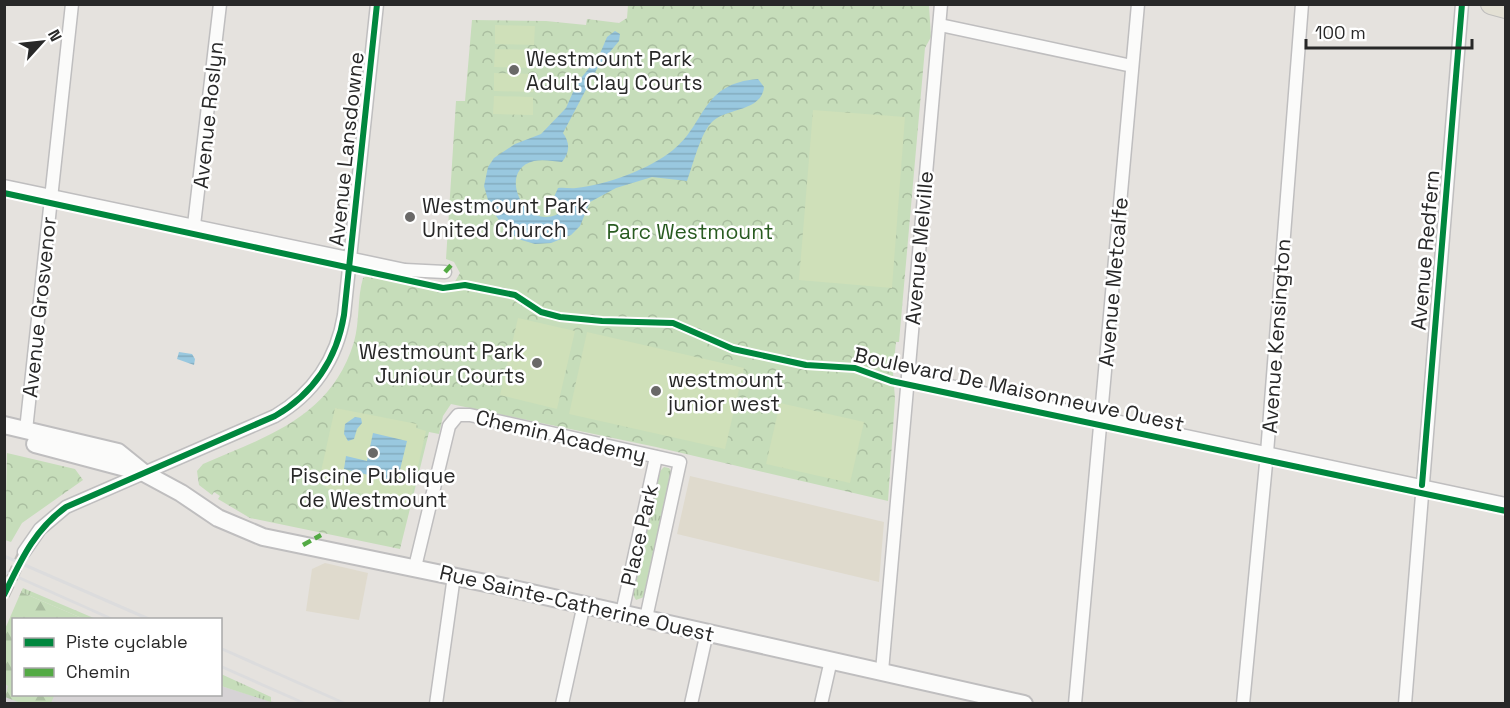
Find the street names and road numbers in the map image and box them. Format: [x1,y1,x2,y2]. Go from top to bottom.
street label: Avenue Roslyn [187,40,229,190]
street label: Avenue Lansdowne [322,50,370,248]
street label: Avenue Redfern [1405,169,1445,331]
street label: Avenue Melville [899,170,939,326]
street label: Avenue Metcalfe [1092,196,1134,368]
street label: Avenue Grosvenor [16,215,62,399]
street label: Avenue Kensington [1256,238,1296,434]
street label: Boulevard De Maisonneuve Ouest [851,341,1187,437]
street label: Chemin Academy [473,403,649,469]
street label: Place Park [614,481,664,589]
street label: Rue Sainte-Catherine Ouest [437,558,717,648]

